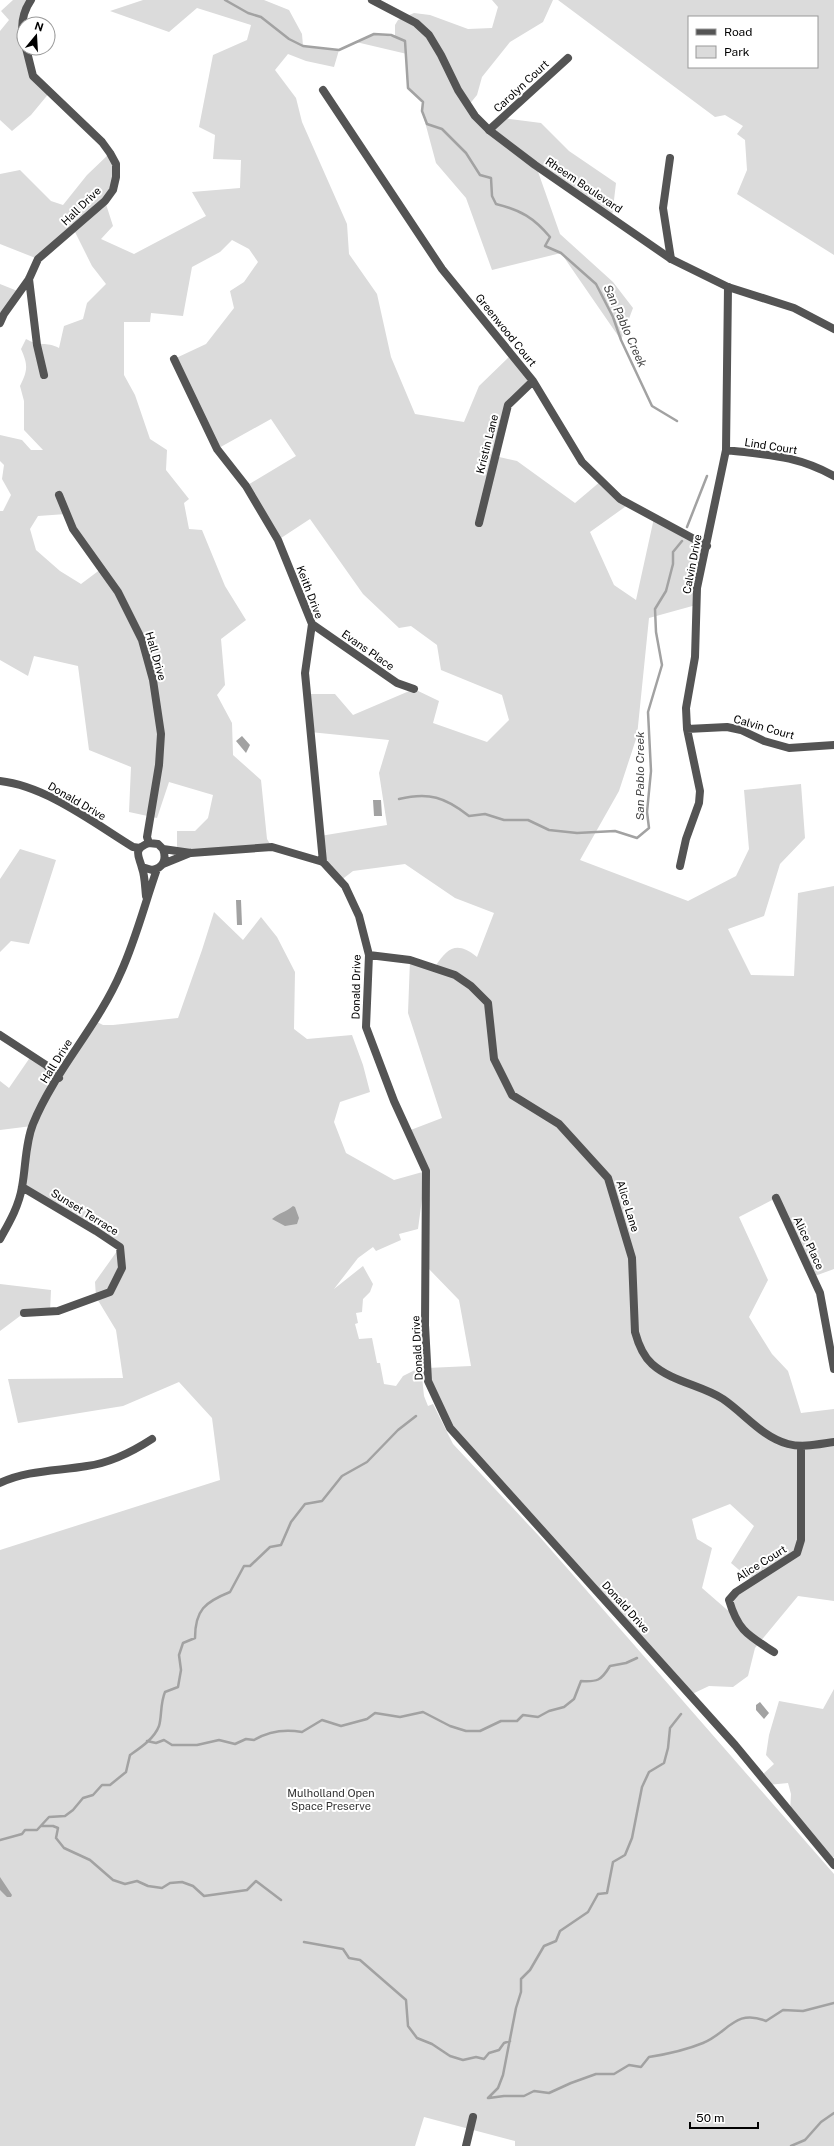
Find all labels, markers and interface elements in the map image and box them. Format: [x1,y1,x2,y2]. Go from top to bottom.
north arrow [16,16,56,56]
legend [688,16,818,68]
text: N [33,19,45,34]
text: Road [724,25,752,39]
text: Park [724,45,750,59]
street label: Carolyn Court [491,58,551,114]
street label: Rheem Boulevard [543,155,625,215]
street label: Hall Drive [59,184,103,228]
water label: San Pablo Creek [601,283,650,370]
street label: Greenwood Court [473,291,539,369]
street label: Kristin Lane [474,413,500,475]
street label: Lind Court [744,436,798,456]
street label: Calvin Drive [680,533,704,595]
street label: Keith Drive [294,564,326,620]
street label: Evans Place [339,628,397,672]
street label: Hall Drive [143,630,169,682]
street label: Calvin Court [732,713,796,741]
water label: San Pablo Creek [633,731,647,821]
street label: Donald Drive [46,780,108,822]
street label: Donald Drive [349,954,363,1020]
street label: Hall Drive [38,1037,74,1085]
street label: Alice Lane [614,1179,642,1233]
street label: Sunset Terrace [49,1186,121,1238]
street label: Alice Place [791,1215,827,1271]
street label: Donald Drive [409,1315,425,1381]
street label: Alice Court [734,1543,788,1583]
street label: Donald Drive [600,1579,652,1635]
park label: Mulholland Open Space Preserve [287,1787,375,1812]
scale bar [690,2104,758,2130]
text: 50 m [696,2111,724,2125]

